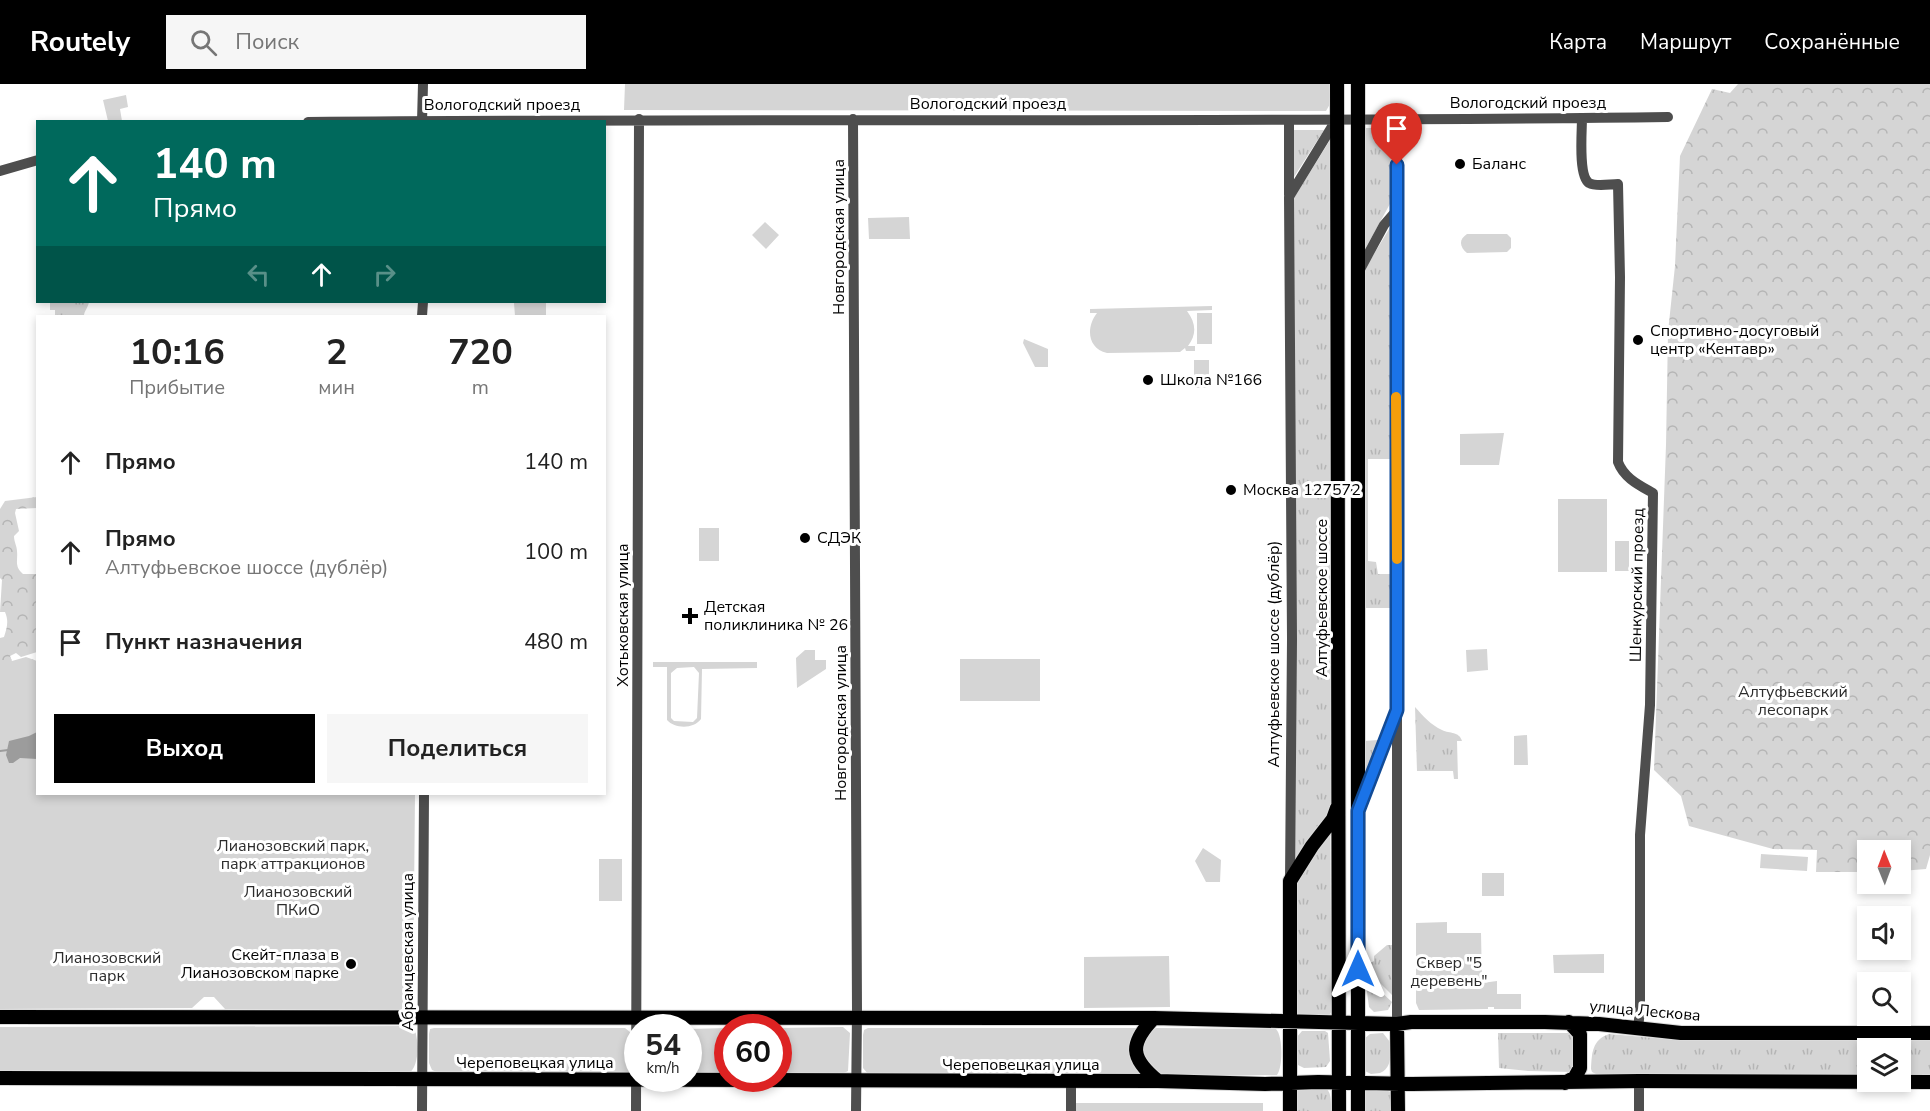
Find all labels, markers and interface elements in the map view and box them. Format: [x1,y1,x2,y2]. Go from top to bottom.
search box [166,15,586,69]
text: Routely [30,23,130,61]
icon: search [187,26,220,59]
text: Поиск [235,27,299,57]
text: Карта [1549,28,1607,56]
text: Маршрут [1640,28,1731,56]
text: Сохранённые [1764,28,1900,56]
street label: Вологодский проезд [1450,92,1607,114]
street label: Вологодский проезд [910,93,1067,115]
street label: Вологодский проезд [424,94,581,116]
pin [1371,103,1422,165]
icon: arrive [1380,112,1413,145]
text: 140 m [153,136,277,193]
icon: ahead [54,144,132,222]
place label: Баланс [1472,153,1526,175]
marker: Баланс [1453,157,1467,171]
street label: Новгородская улица [828,159,850,315]
text: Прямо [153,190,237,227]
icon: left [242,258,275,291]
icon: ahead [305,258,338,291]
icon: right [368,258,401,291]
place label: Спортивно-досуговый центр «Кентавр» [1650,320,1819,360]
text: 10:16 [129,328,225,377]
text: 2 [326,328,347,377]
text: 720 [448,328,513,377]
marker: Спортивно-досуговый центр «Кентавр» [1631,333,1645,347]
place label: Школа №166 [1160,369,1262,391]
marker: Школа №166 [1141,373,1155,387]
text: Прибытие [129,374,225,401]
text: мин [318,374,355,401]
text: m [472,374,489,401]
icon: ahead [54,446,87,479]
text: Прямо [105,447,176,477]
text: 140 m [524,447,588,477]
place label: Москва 127572 [1243,479,1361,501]
marker: Москва 127572 [1224,483,1238,497]
street label: Шенкурский проезд [1625,507,1649,662]
street label: Алтуфьевское шоссе [1311,519,1333,677]
text: Прямо [105,524,176,554]
place label: СДЭК [817,527,862,549]
marker: СДЭК [798,531,812,545]
icon: ahead [54,536,87,569]
text: 100 m [524,537,588,567]
street label: Алтуфьевское шоссе (дублёр) [1263,541,1285,767]
street label: Хотьковская улица [612,543,634,687]
text: Алтуфьевское шоссе (дублёр) [105,554,388,581]
place label: Детская поликлиника № 26 [704,596,848,636]
marker: Детская поликлиника № 26 [681,607,699,625]
icon: arrive [54,626,87,659]
text: Пункт назначения [105,627,303,657]
text: 480 m [524,627,588,657]
street label: Новгородская улица [830,645,852,801]
park label: Алтуфьевский лесопарк [1738,681,1848,721]
button: Выход [54,714,315,783]
button: Поделиться [327,714,588,783]
park label: Лианозовский парк, парк аттракционов [217,835,369,875]
north arrow [1857,840,1911,894]
map controls [1857,840,1911,1092]
street label: Абрамцевская улица [397,873,419,1031]
park label: Лианозовский ПКиО [244,881,352,921]
button: sound [1857,906,1911,960]
position arrow [1326,937,1390,1001]
place label: Скейт-плаза в Лианозовском парке [181,944,339,984]
park label: Лианозовский парк [53,947,161,987]
park label: Сквер "5 деревень" [1410,952,1488,992]
marker: Скейт-плаза в Лианозовском парке [344,957,358,971]
button: search [1857,972,1911,1026]
street label: улица Лескова [1588,995,1702,1027]
speed limit sign: 60 [714,1014,792,1092]
text: 54 [645,1025,681,1066]
button: layers [1857,1038,1911,1092]
street label: Череповецкая улица [456,1052,614,1074]
street label: Череповецкая улица [942,1054,1100,1076]
text: km/h [646,1058,680,1078]

